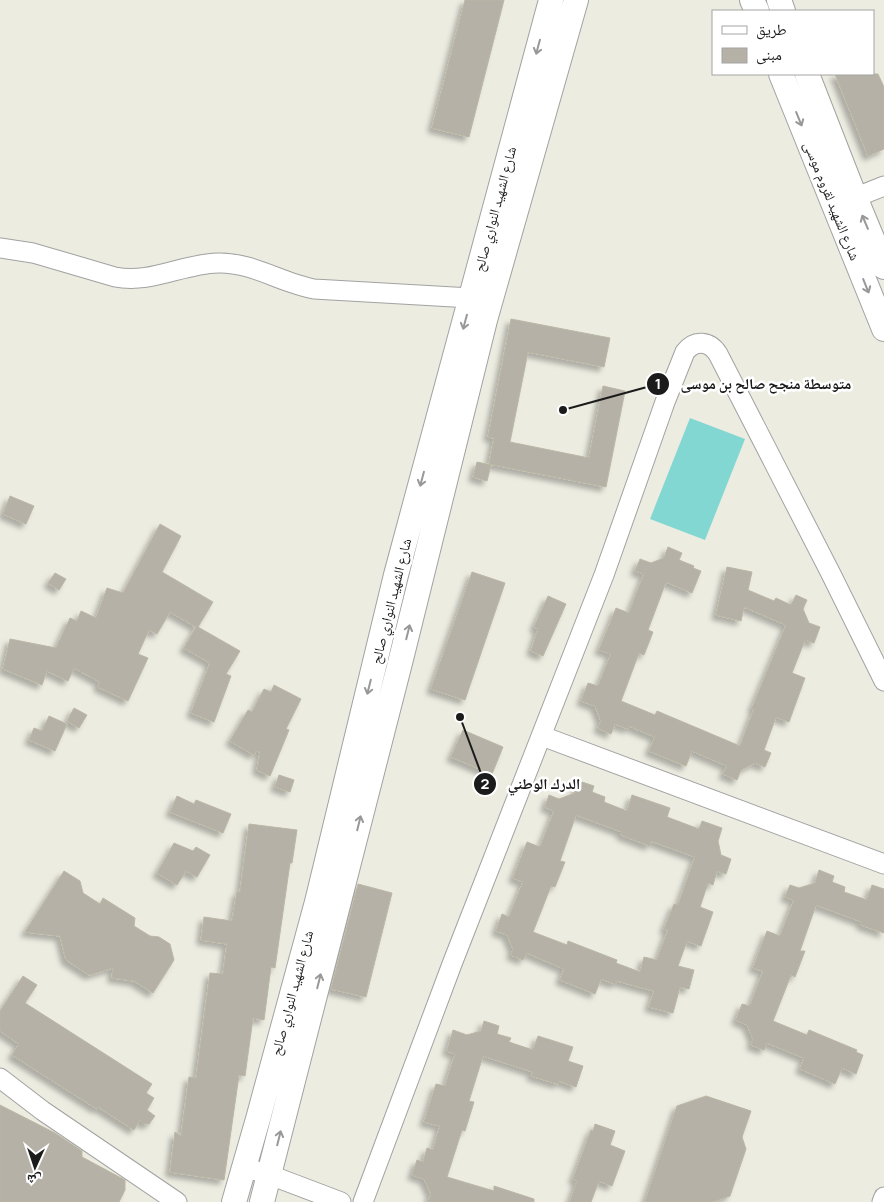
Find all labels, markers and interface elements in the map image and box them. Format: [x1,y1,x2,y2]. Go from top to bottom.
legend [712,10,874,75]
text: طريق [756,19,787,40]
one-way arrow [533,38,542,54]
text: مبنى [756,44,782,65]
one-way arrow [795,111,804,126]
street label: شارع الشهيد لقروم موسى [799,138,865,264]
street label: شارع الشهيد النواري صالح [469,144,523,274]
one-way arrow [860,215,870,230]
one-way arrow [862,278,872,293]
one-way arrow [460,314,469,330]
callout: متوسطة منجح صالح بن موسى [645,369,861,399]
text: 1 [655,373,661,394]
text: متوسطة منجح صالح بن موسى [681,373,851,394]
one-way arrow [417,471,426,487]
street label: شارع الشهيد النواري صالح [366,536,418,666]
one-way arrow [404,624,413,640]
one-way arrow [364,679,373,695]
callout: الدرك الوطني [473,769,591,799]
text: 2 [481,773,490,794]
text: الدرك الوطني [508,773,580,796]
one-way arrow [355,816,364,832]
street label: شارع الشهيد النواري صالح [266,928,320,1058]
one-way arrow [315,973,324,989]
one-way arrow [275,1131,284,1147]
north arrow [10,1142,60,1192]
text: ش [26,1171,42,1190]

